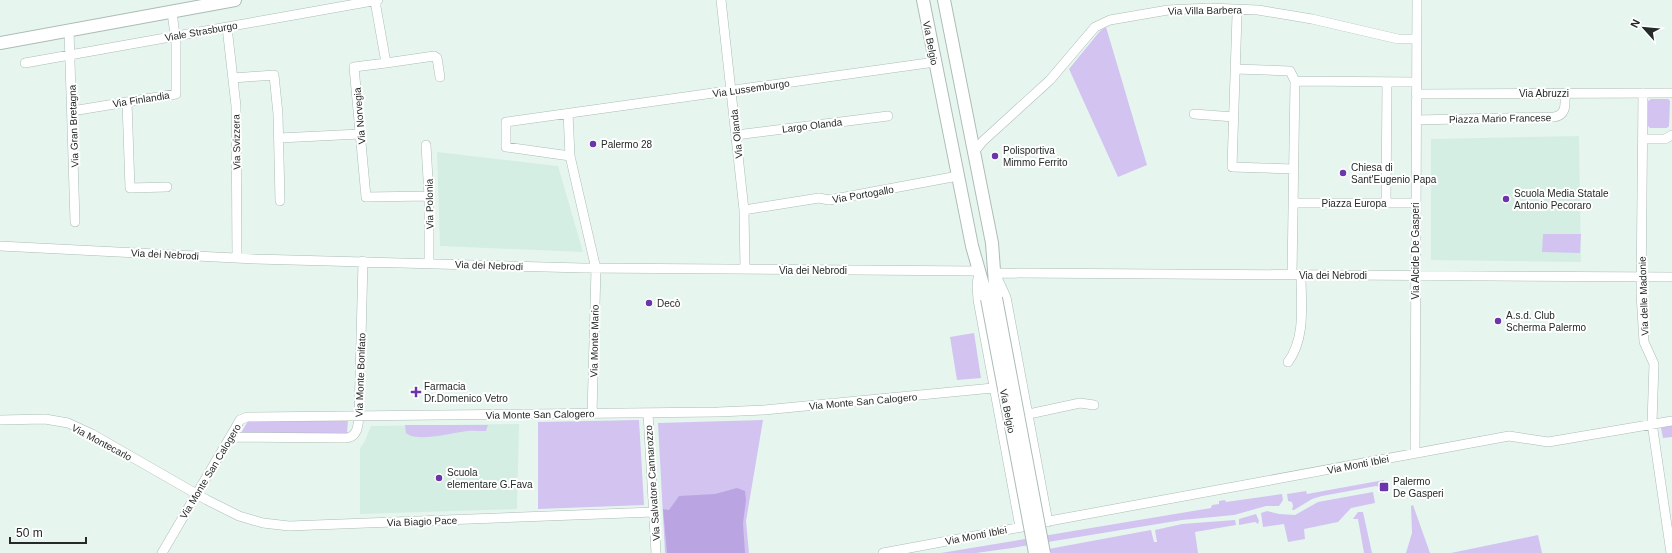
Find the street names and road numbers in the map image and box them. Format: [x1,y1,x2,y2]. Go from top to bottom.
street label: Via Villa Barbera [1168,4,1243,17]
street label: Viale Strasburgo [164,20,239,43]
street label: Via Belgio [921,20,940,67]
street label: Via Lussemburgo [712,78,791,99]
street label: Via Gran Bretagna [67,84,80,167]
street label: Via Norvegia [351,87,367,145]
street label: Via Abruzzi [1519,88,1569,99]
street label: Via Finlandia [112,89,171,109]
street label: Via Olanda [728,108,745,159]
street label: Piazza Mario Francese [1449,112,1552,125]
street label: Via Svizzera [231,114,242,170]
street label: Largo Olanda [781,116,843,135]
street label: Via Polonia [424,178,435,229]
street label: Via Portogallo [832,184,895,205]
street label: Piazza Europa [1321,198,1387,209]
street label: Via Alcide De Gasperi [1410,202,1421,300]
street label: Via dei Nebrodi [131,247,199,262]
street label: Via delle Madonie [1637,256,1650,336]
street label: Via dei Nebrodi [455,259,523,272]
street label: Via dei Nebrodi [779,265,847,276]
street label: Via dei Nebrodi [1299,270,1367,281]
street label: Via Monte Mario [588,304,601,377]
street label: Via Monte Bonifato [354,332,367,417]
street label: Via Belgio [998,388,1017,435]
street label: Via Monte San Calogero [808,391,918,412]
street label: Via Monte San Calogero [486,408,595,421]
street label: Via Monte San Calogero [178,421,243,521]
street label: Via Montecarlo [70,422,134,463]
street label: Via Salvatore Cannarozzo [643,424,662,541]
street label: Via Monti Iblei [1326,453,1390,476]
street label: Via Biagio Pace [387,515,458,528]
street label: Via Monti Iblei [944,524,1008,547]

